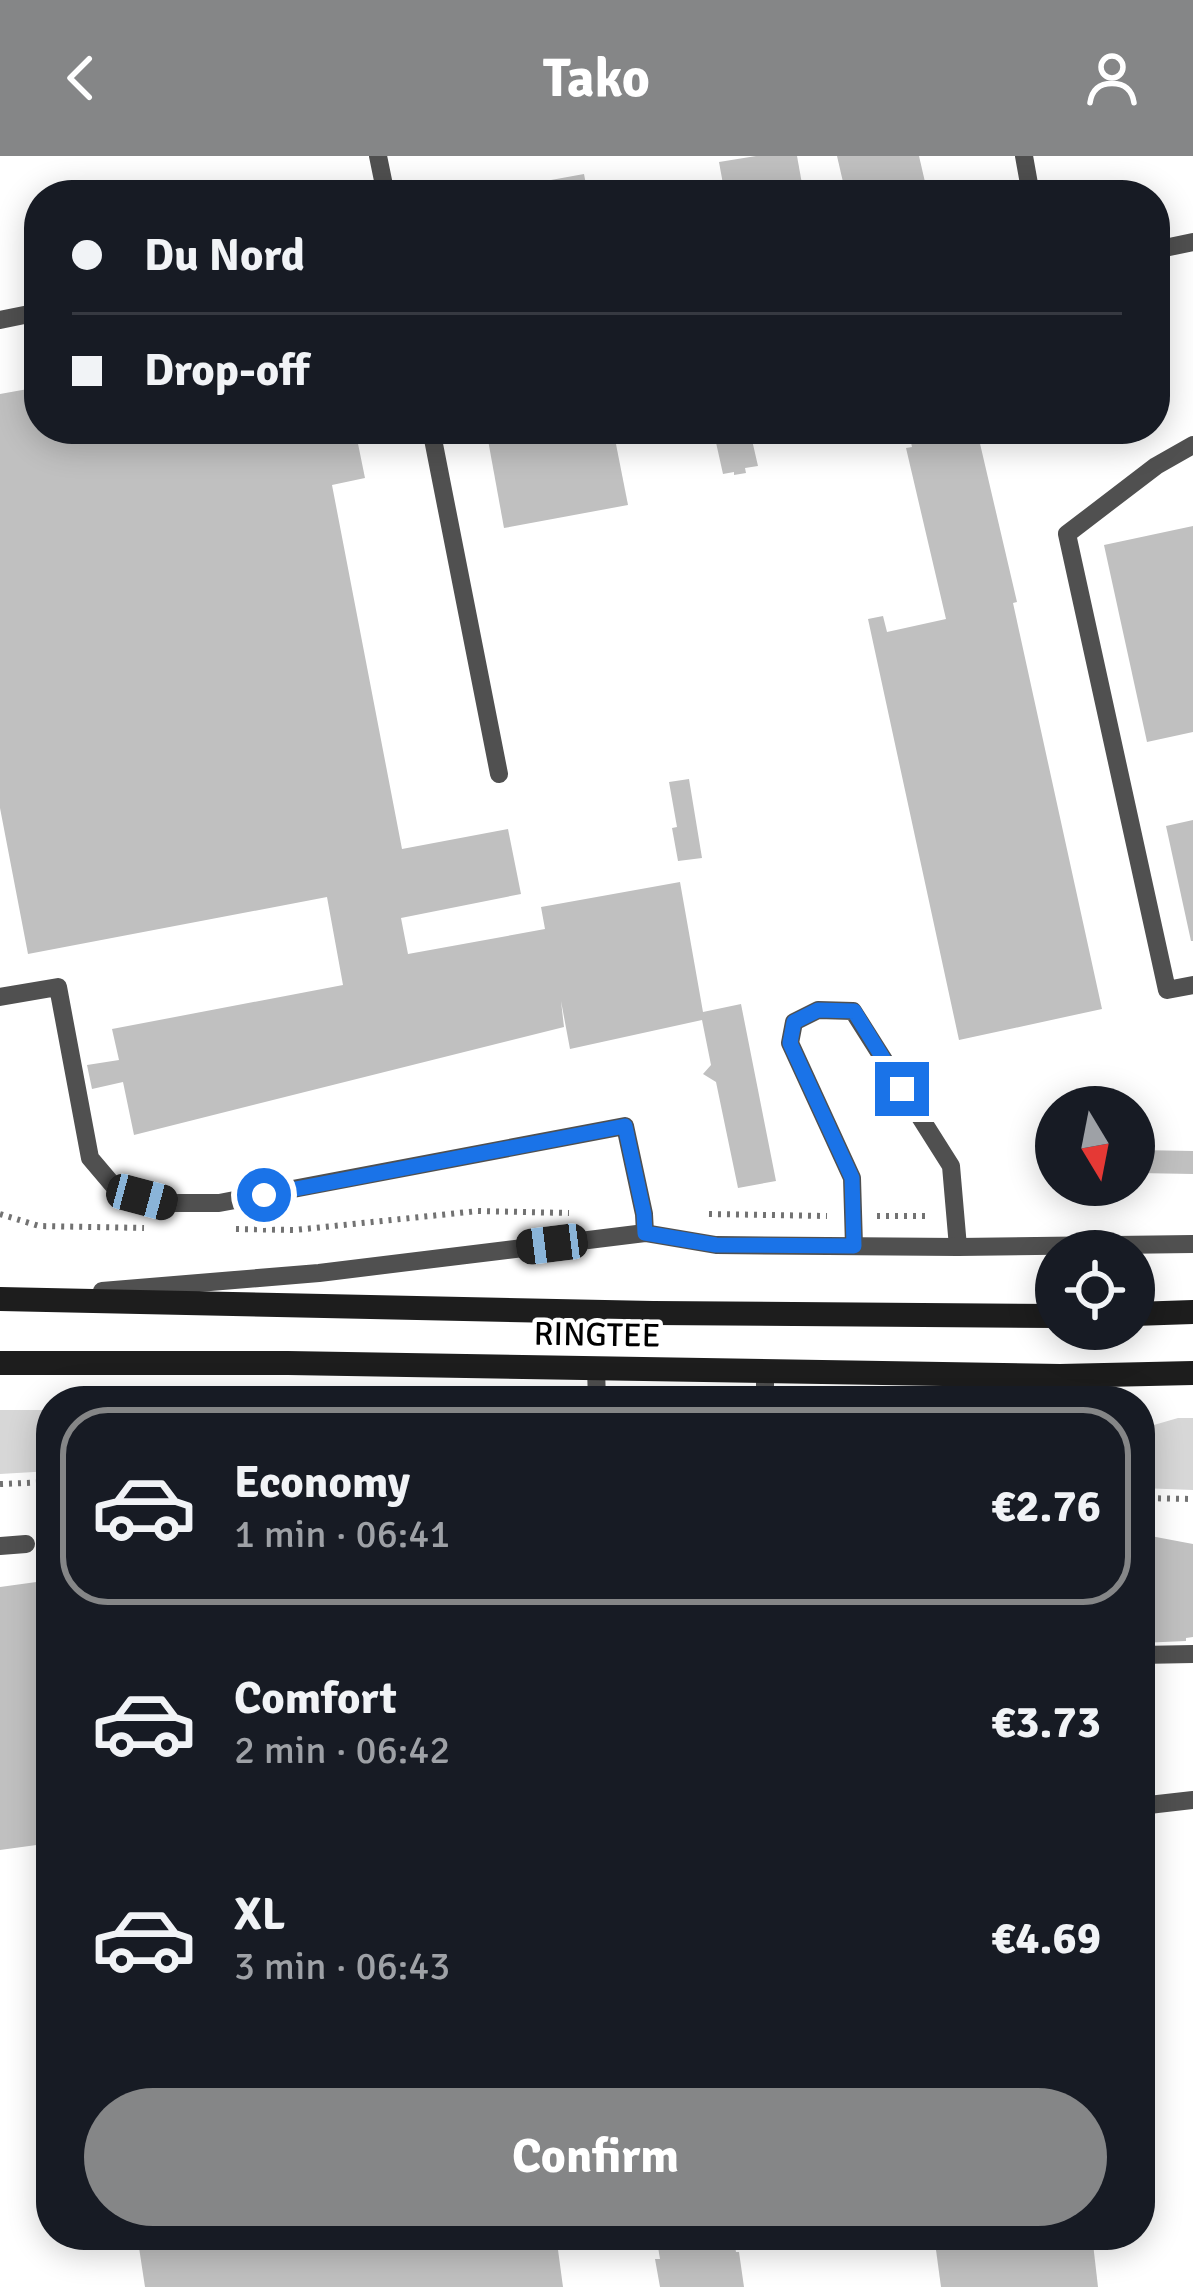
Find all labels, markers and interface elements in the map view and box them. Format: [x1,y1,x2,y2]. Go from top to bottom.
icon: back [48,45,114,111]
text: Tako [543,45,650,112]
icon: person [1079,45,1145,111]
text: Du Nord [144,228,305,283]
text: Drop-off [144,343,309,398]
route end [875,1062,929,1116]
north arrow [1035,1086,1155,1206]
map controls [1035,1086,1155,1350]
route start [237,1168,291,1222]
car [103,1170,181,1224]
car [514,1222,590,1266]
button: locate [1035,1230,1155,1350]
street label: RINGTEE [533,1313,661,1357]
icon: car [90,1452,198,1560]
text: Economy [234,1455,410,1510]
text: €2.76 [991,1479,1101,1534]
text: 1 min · 06:41 [234,1510,450,1558]
icon: car [90,1668,198,1776]
text: Comfort [234,1671,397,1726]
text: €3.73 [991,1695,1101,1750]
text: 2 min · 06:42 [234,1726,450,1774]
icon: car [90,1884,198,1992]
text: XL [234,1887,285,1942]
text: €4.69 [991,1911,1101,1966]
text: 3 min · 06:43 [234,1942,450,1990]
button: Confirm [84,2088,1107,2226]

